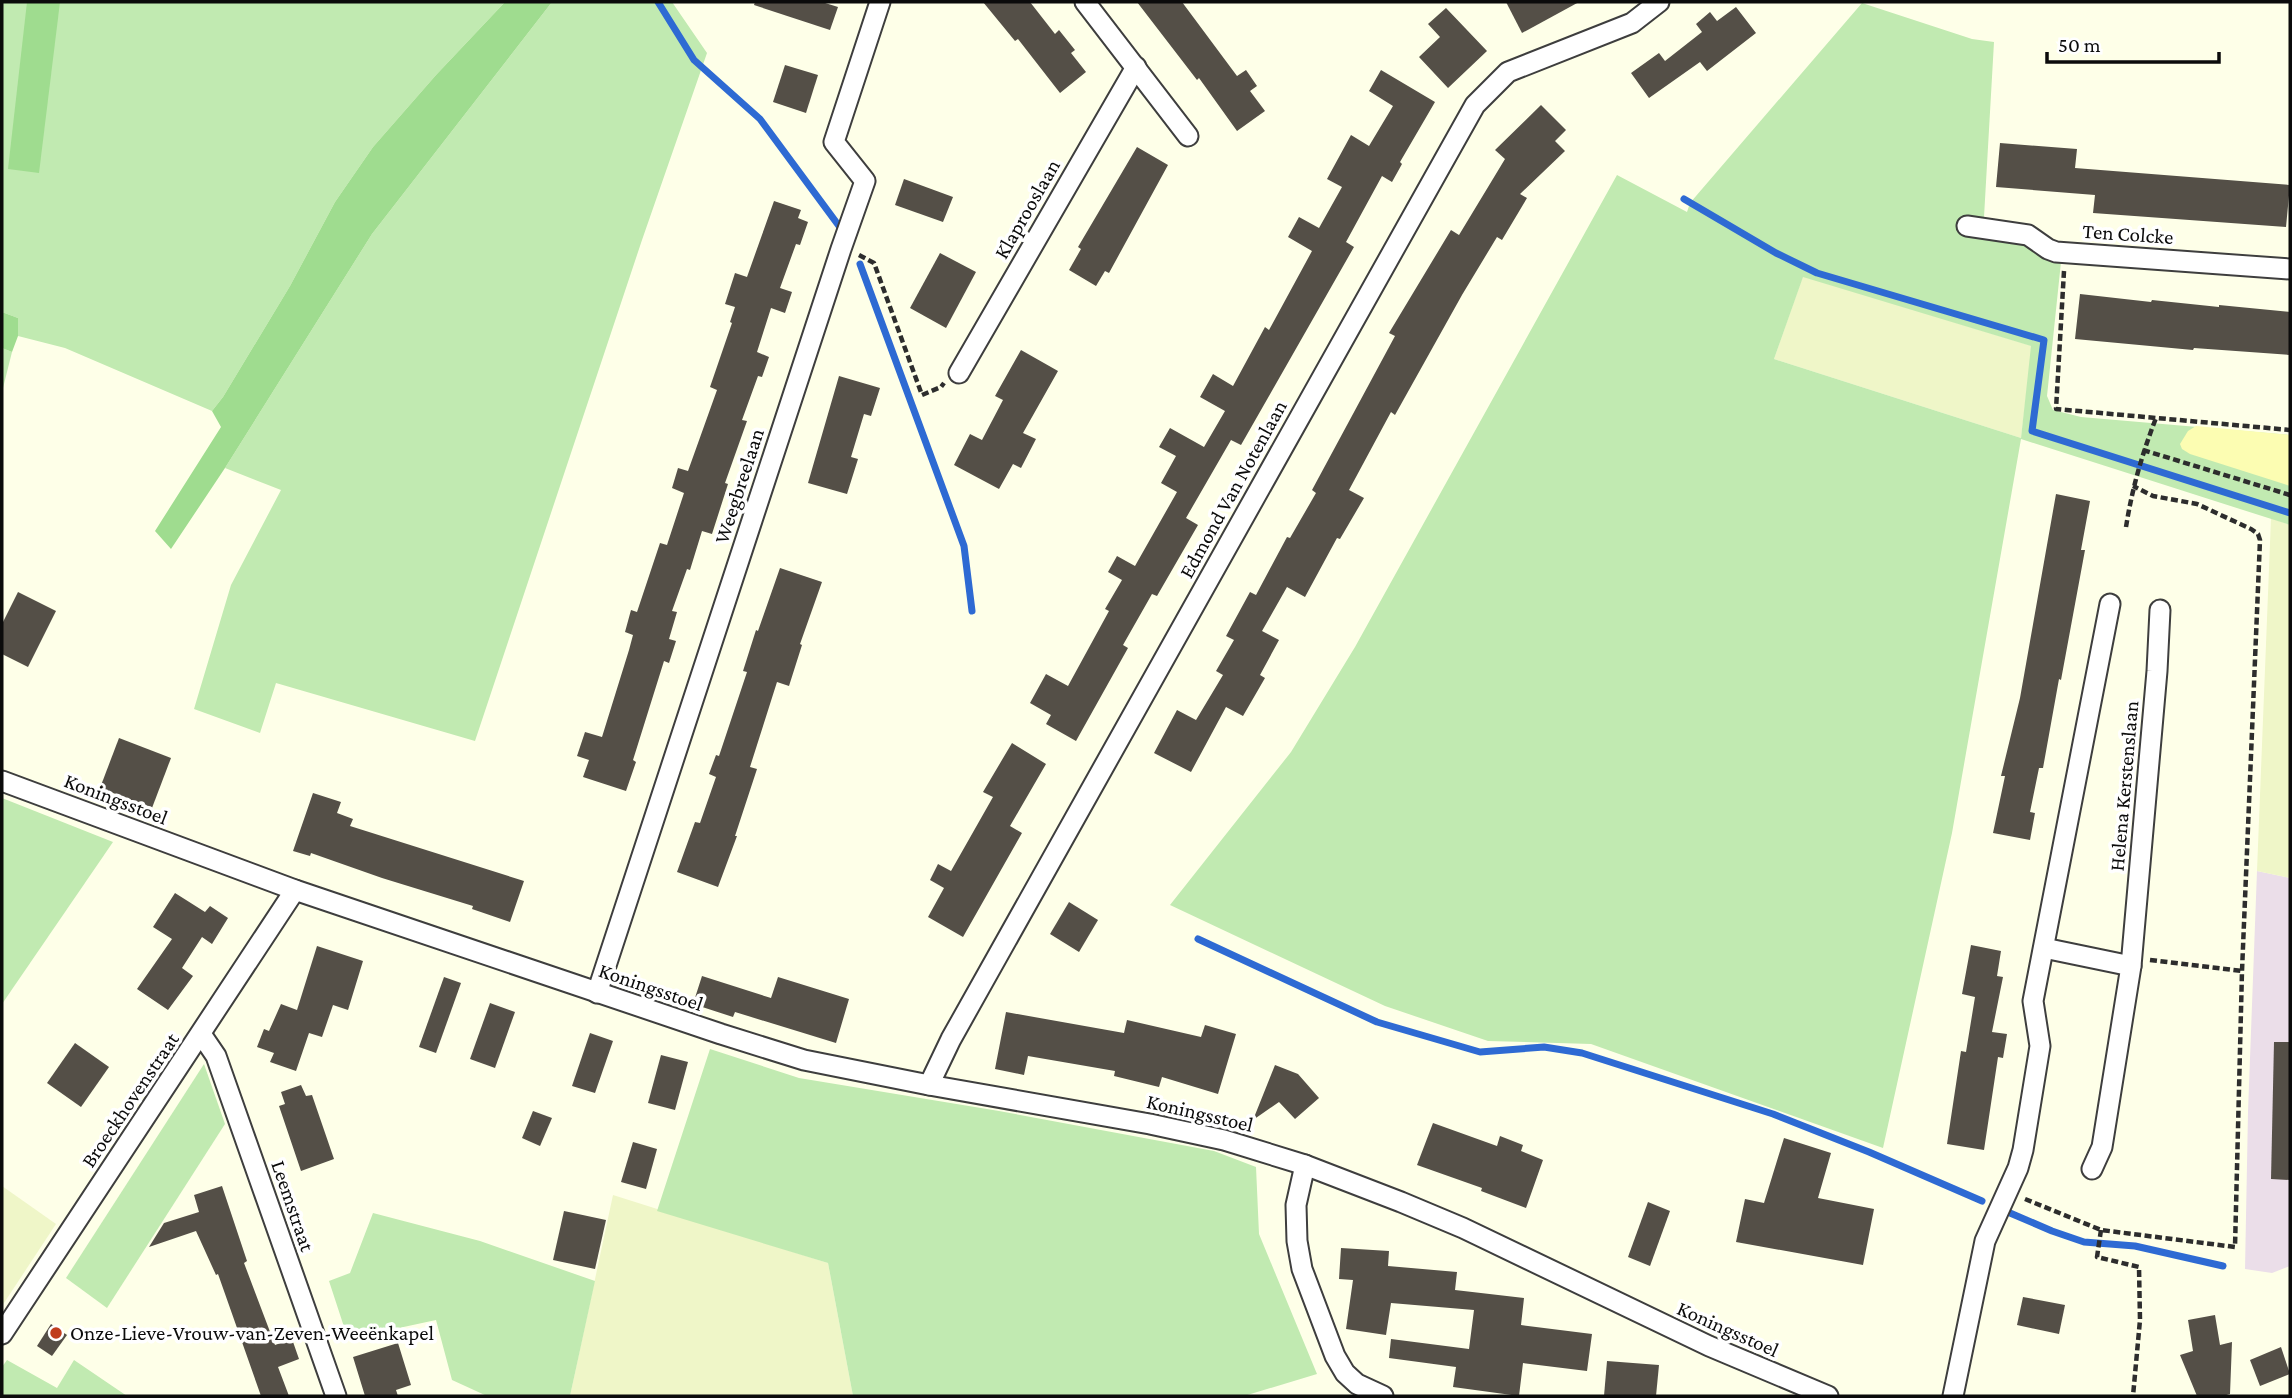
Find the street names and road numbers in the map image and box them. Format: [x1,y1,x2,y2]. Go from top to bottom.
street label: Klaprooslaan [989,155,1065,263]
street label: Ten Colcke [2082,219,2174,249]
street label: Edmond Van Notenlaan [1174,396,1292,582]
street label: Weegbreelaan [709,425,769,547]
street label: Helena Kerstenslaan [2105,700,2143,872]
street label: Koningsstoel [61,768,171,830]
street label: Koningsstoel [596,958,706,1016]
street label: Broeckhovenstraat [76,1027,184,1172]
street label: Koningsstoel [1144,1089,1256,1137]
street label: Leemstraat [266,1157,320,1256]
street label: Koningsstoel [1673,1296,1783,1362]

